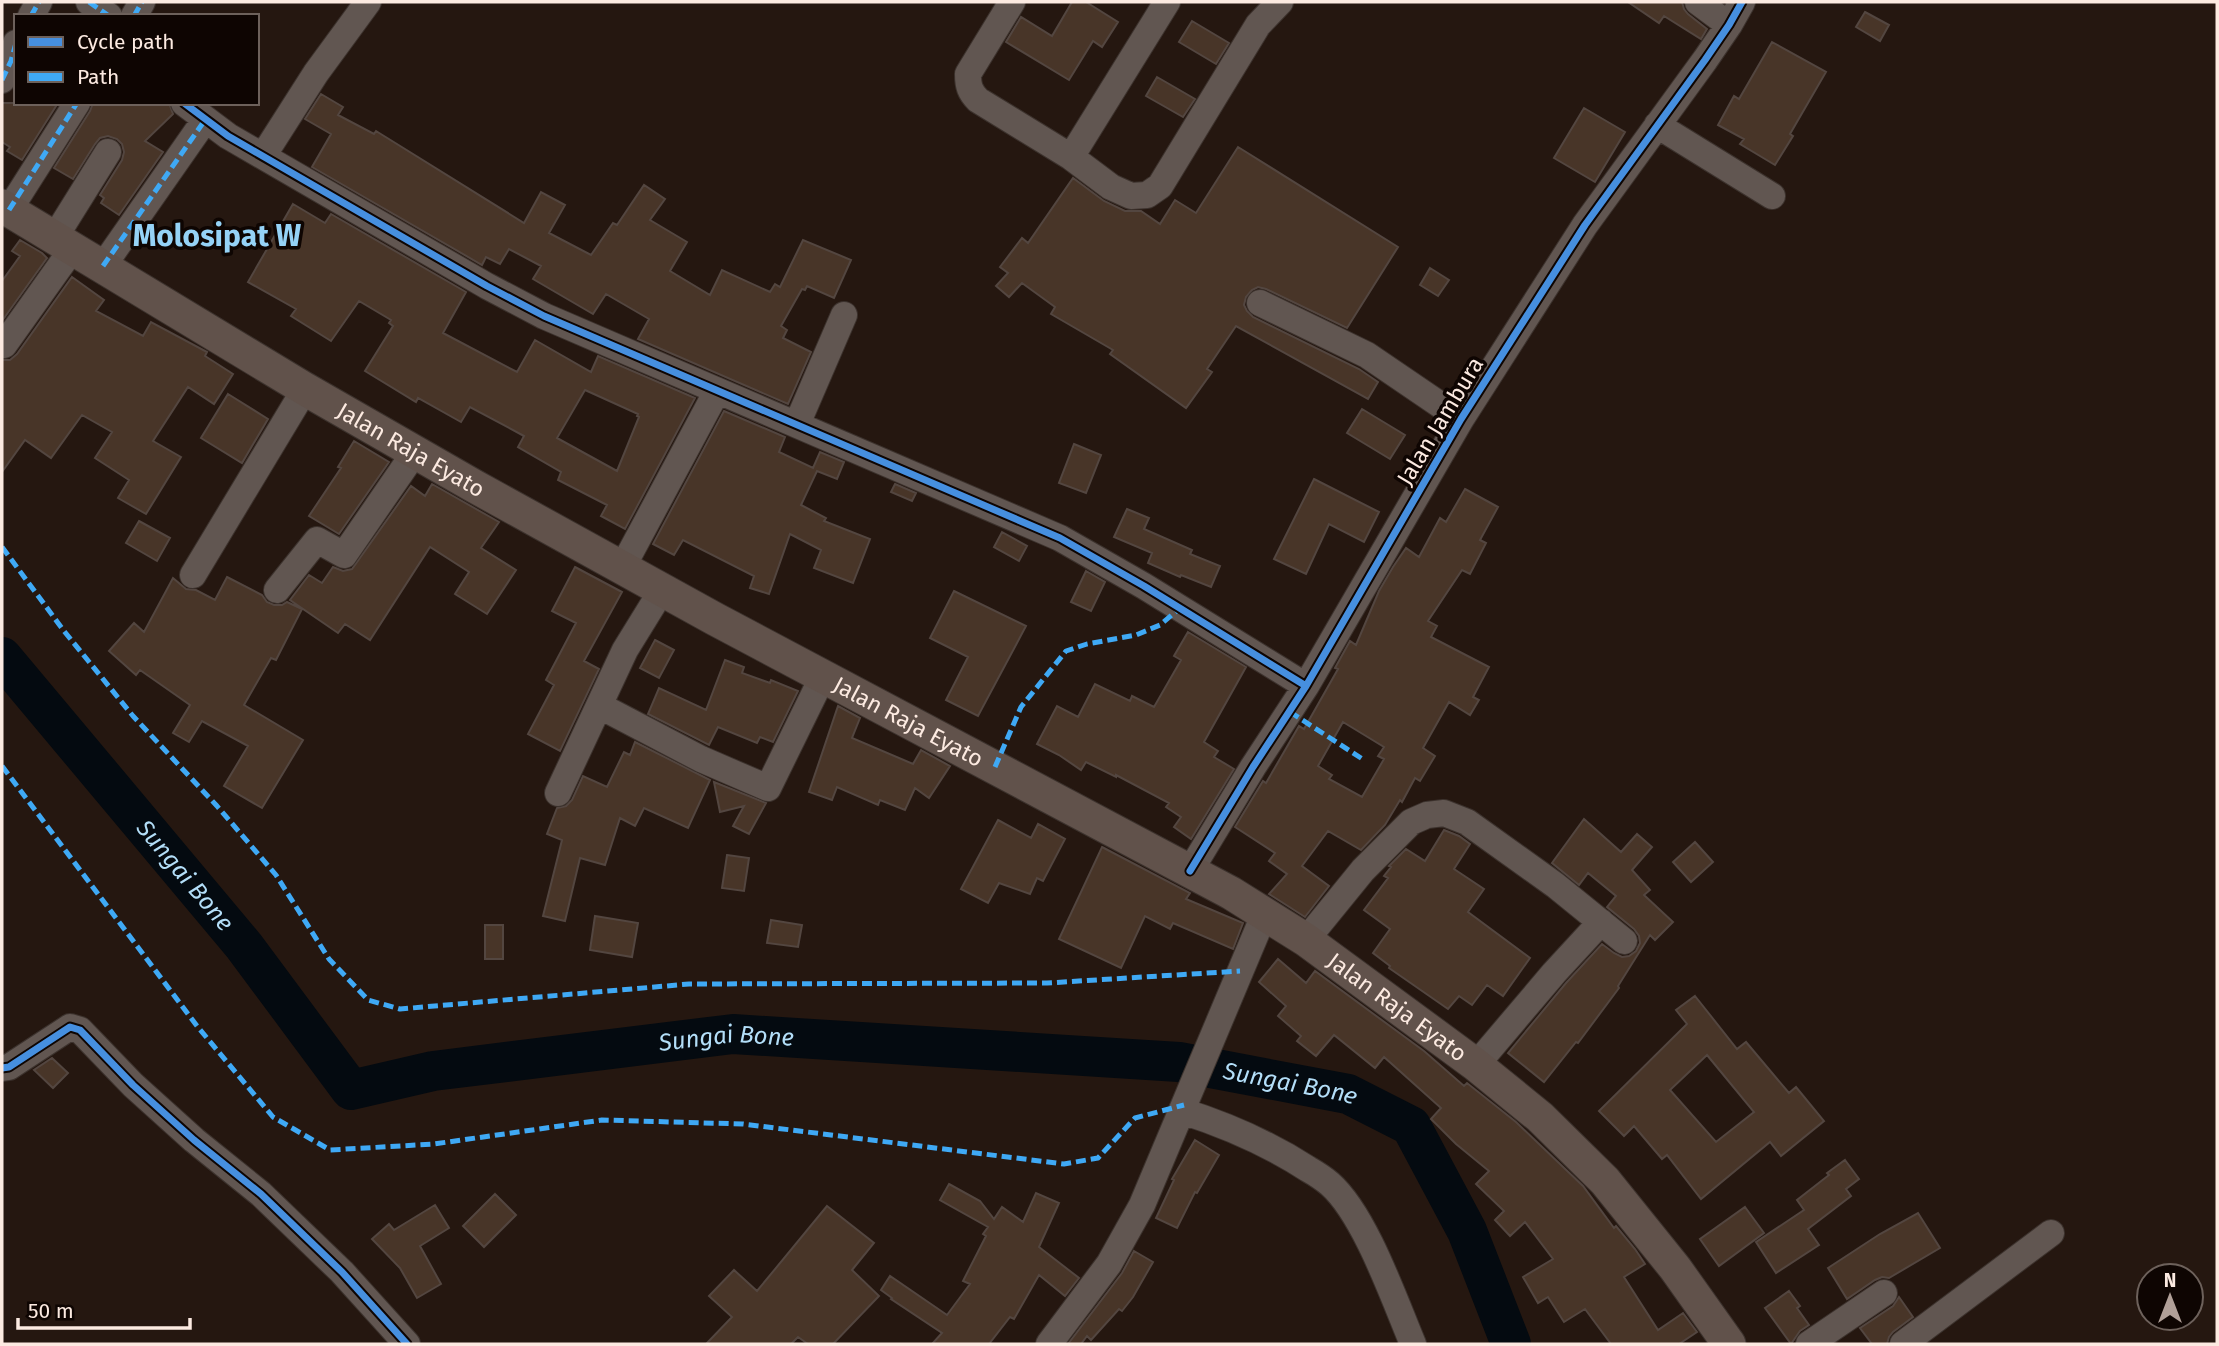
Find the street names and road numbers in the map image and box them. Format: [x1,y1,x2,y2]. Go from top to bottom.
street label: Jalan Jambura [1391,352,1489,490]
street label: Jalan Raja Eyato [332,396,490,503]
street label: Jalan Raja Eyato [829,670,988,773]
street label: Jalan Raja Eyato [1322,947,1472,1067]

